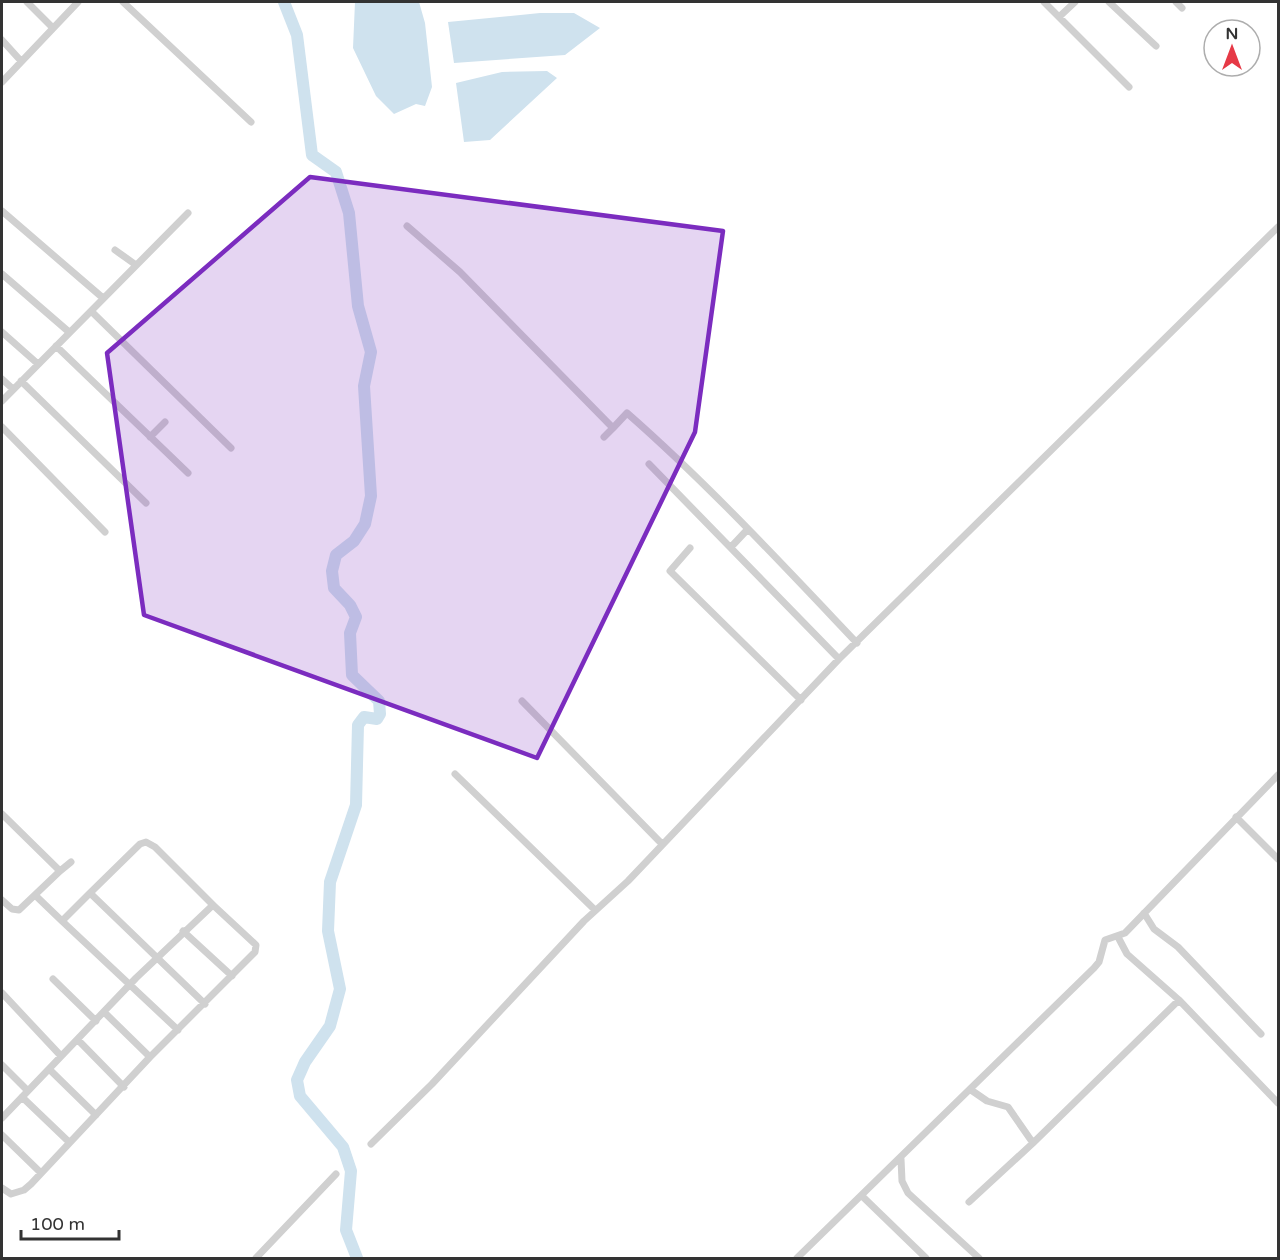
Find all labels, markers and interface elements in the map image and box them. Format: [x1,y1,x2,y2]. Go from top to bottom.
north arrow [1202,18,1262,78]
text: N [1226,24,1238,44]
scale bar [21,1203,118,1241]
text: 100 m [30,1213,85,1235]

